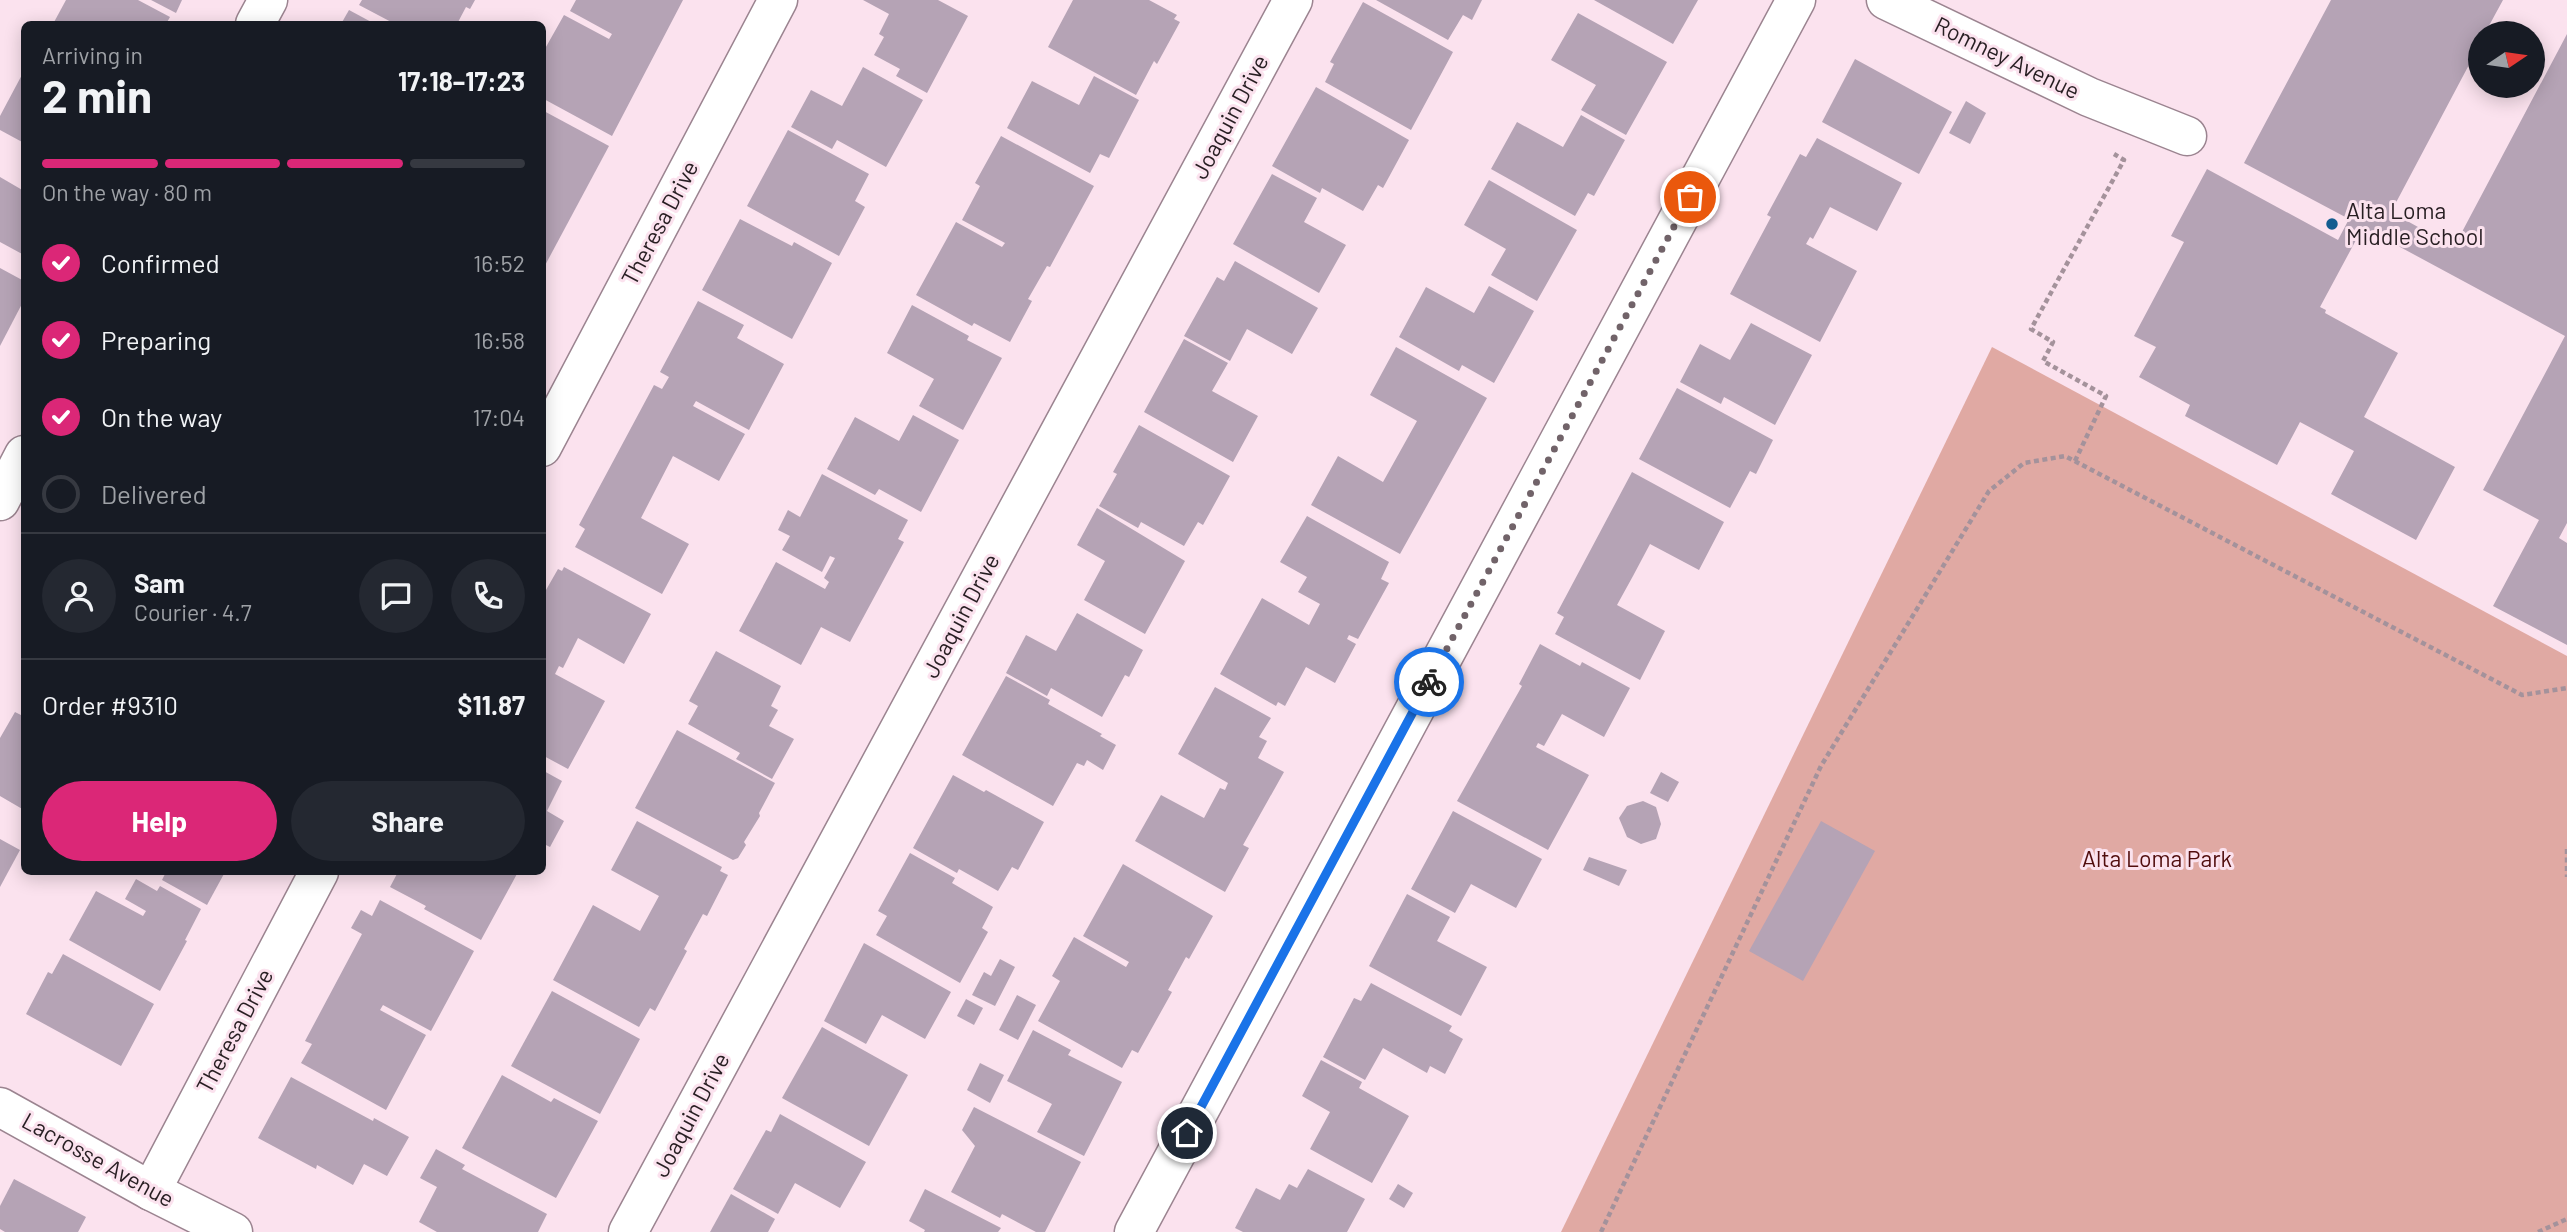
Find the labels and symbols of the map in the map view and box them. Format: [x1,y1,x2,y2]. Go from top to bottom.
street label: Romney Avenue [1930,10,2085,104]
north arrow [2468,21,2544,98]
street label: Joaquin Drive [1185,50,1274,183]
street label: Theresa Drive [615,156,704,289]
pin [1660,167,1720,227]
place label: Alta Loma Middle School [2346,196,2484,250]
marker: Alta Loma Middle School [2324,216,2340,232]
street label: Joaquin Drive [916,549,1005,682]
courier [1394,647,1464,717]
park label: Alta Loma Park [2082,844,2232,872]
street label: Theresa Drive [190,964,279,1097]
street label: Joaquin Drive [646,1048,735,1181]
pin [1157,1103,1217,1163]
street label: Lacrosse Avenue [18,1106,179,1212]

